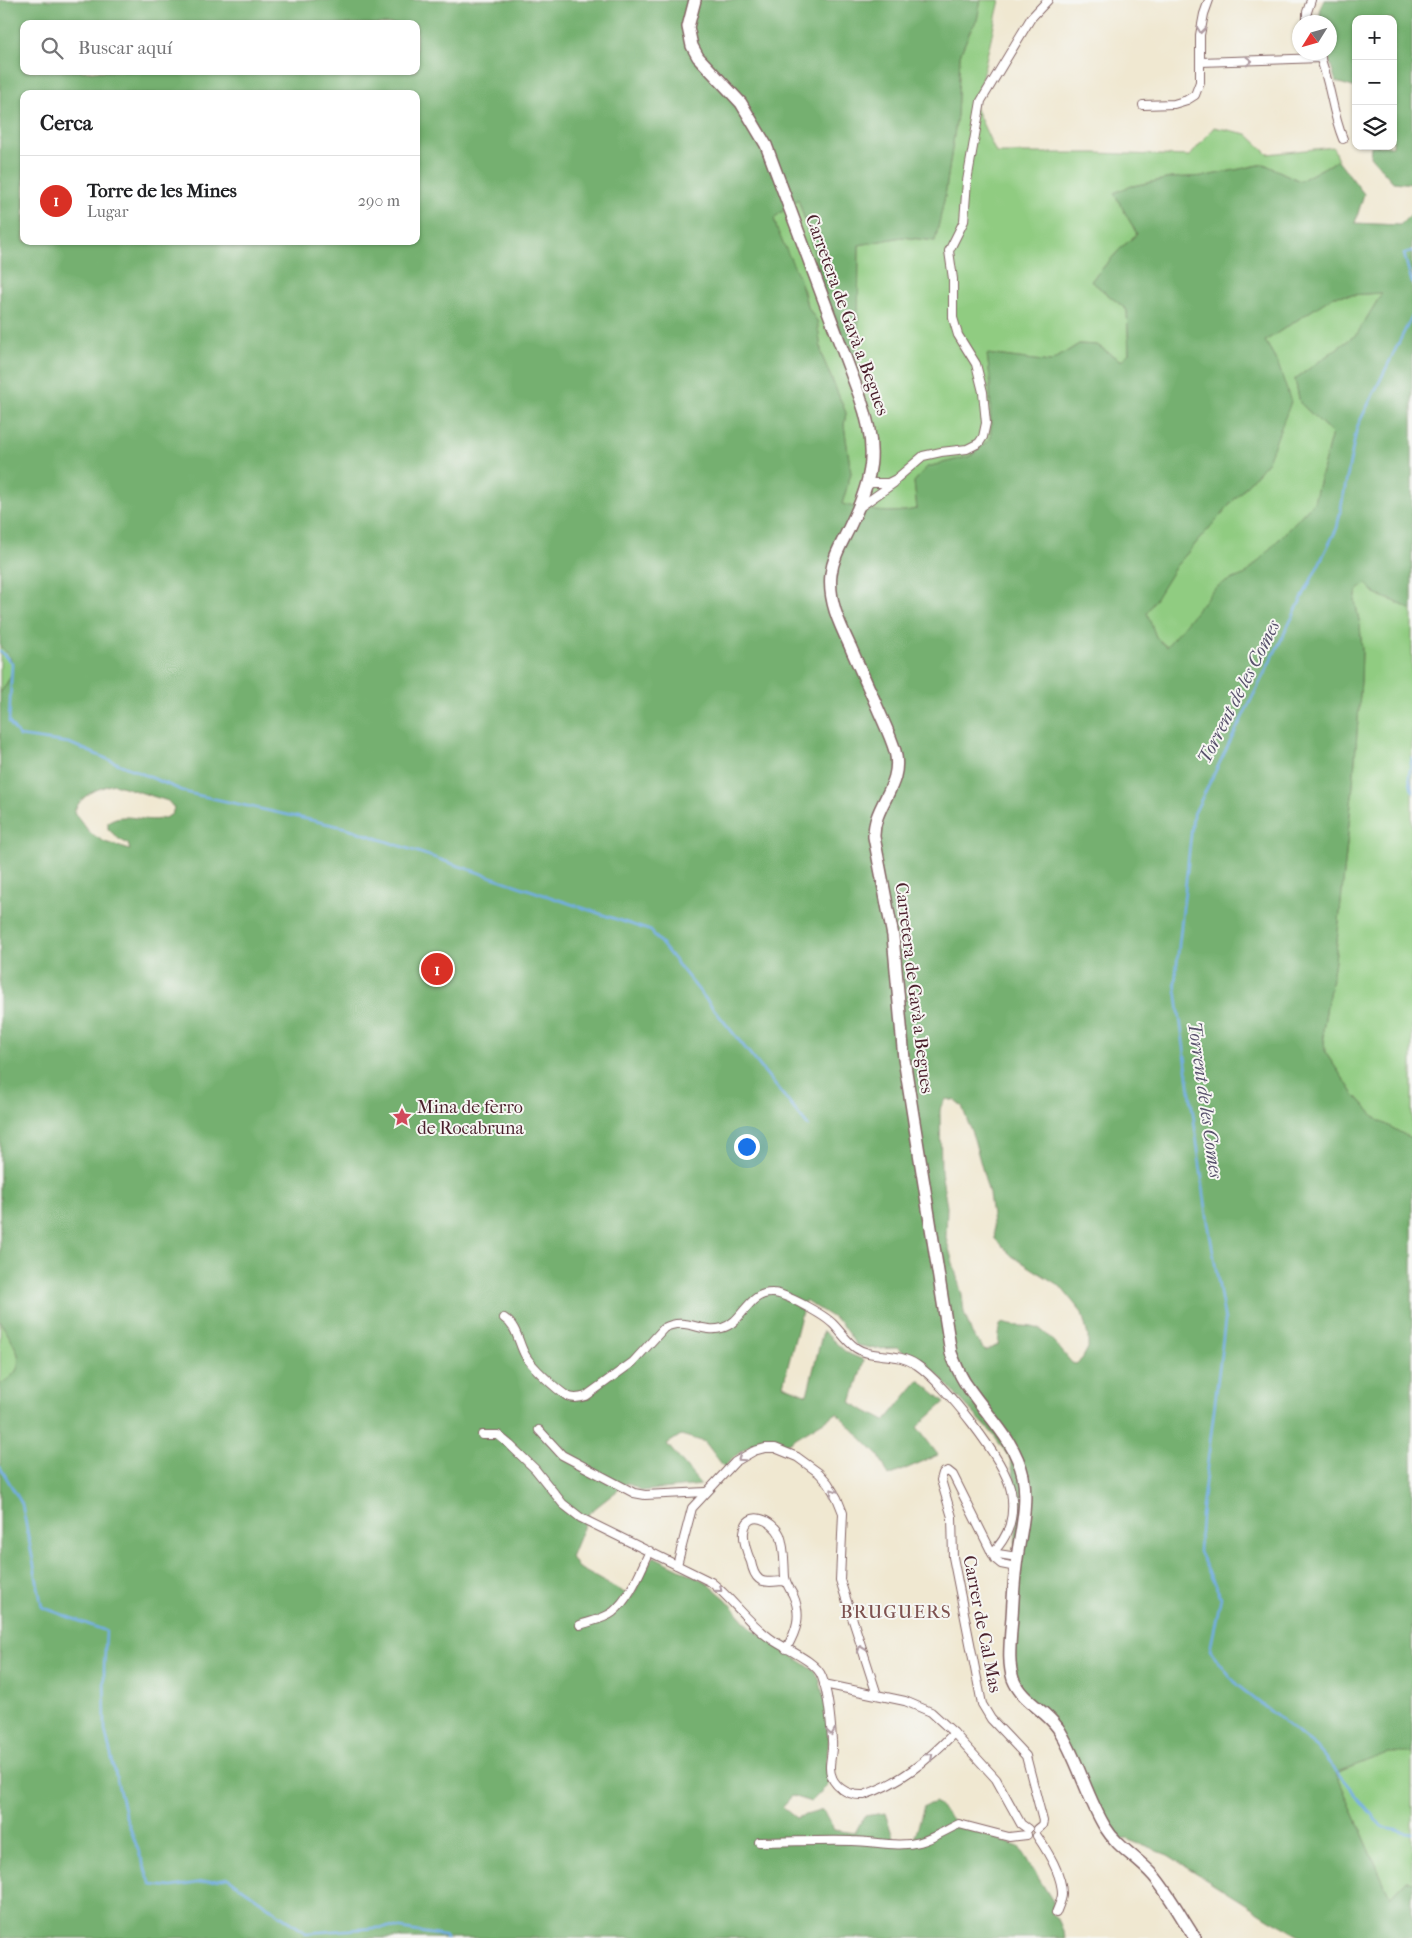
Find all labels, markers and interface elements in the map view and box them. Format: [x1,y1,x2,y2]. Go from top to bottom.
north arrow [1292,15,1337,60]
map controls [1352,15,1397,150]
button: + [1352,15,1397,60]
search box [20,20,420,75]
one-way arrow [1196,27,1207,35]
icon: search [38,34,66,62]
text: Buscar aquí [78,37,172,59]
one-way arrow [1245,55,1253,66]
button: − [1352,60,1397,105]
button: layers [1352,105,1397,150]
text: Cerca [40,111,92,135]
text: Torre de les Mines [87,180,237,202]
text: 1 [53,191,59,210]
text: 290 m [358,191,400,210]
text: Lugar [87,202,128,221]
street label: Carretera de Gavà a Begues [801,212,893,419]
water label: Torrent de les Comes [1193,616,1285,767]
street label: Carretera de Gavà a Begues [891,881,937,1095]
pin: 1 [421,950,453,988]
water label: Torrent de les Comes [1183,1020,1227,1181]
place label: Mina de ferro de Rocabruna [417,1097,524,1139]
place icon: Mina de ferro de Rocabruna [391,1106,413,1128]
your location [734,1134,760,1160]
one-way arrow [738,1452,747,1461]
one-way arrow [830,1489,840,1498]
street label: Carrer de Cal Mas [958,1554,1006,1695]
one-way arrow [713,1583,722,1592]
district label: BRUGUERS [840,1601,952,1623]
one-way arrow [857,1645,867,1654]
one-way arrow [825,1728,836,1736]
one-way arrow [925,1753,934,1762]

